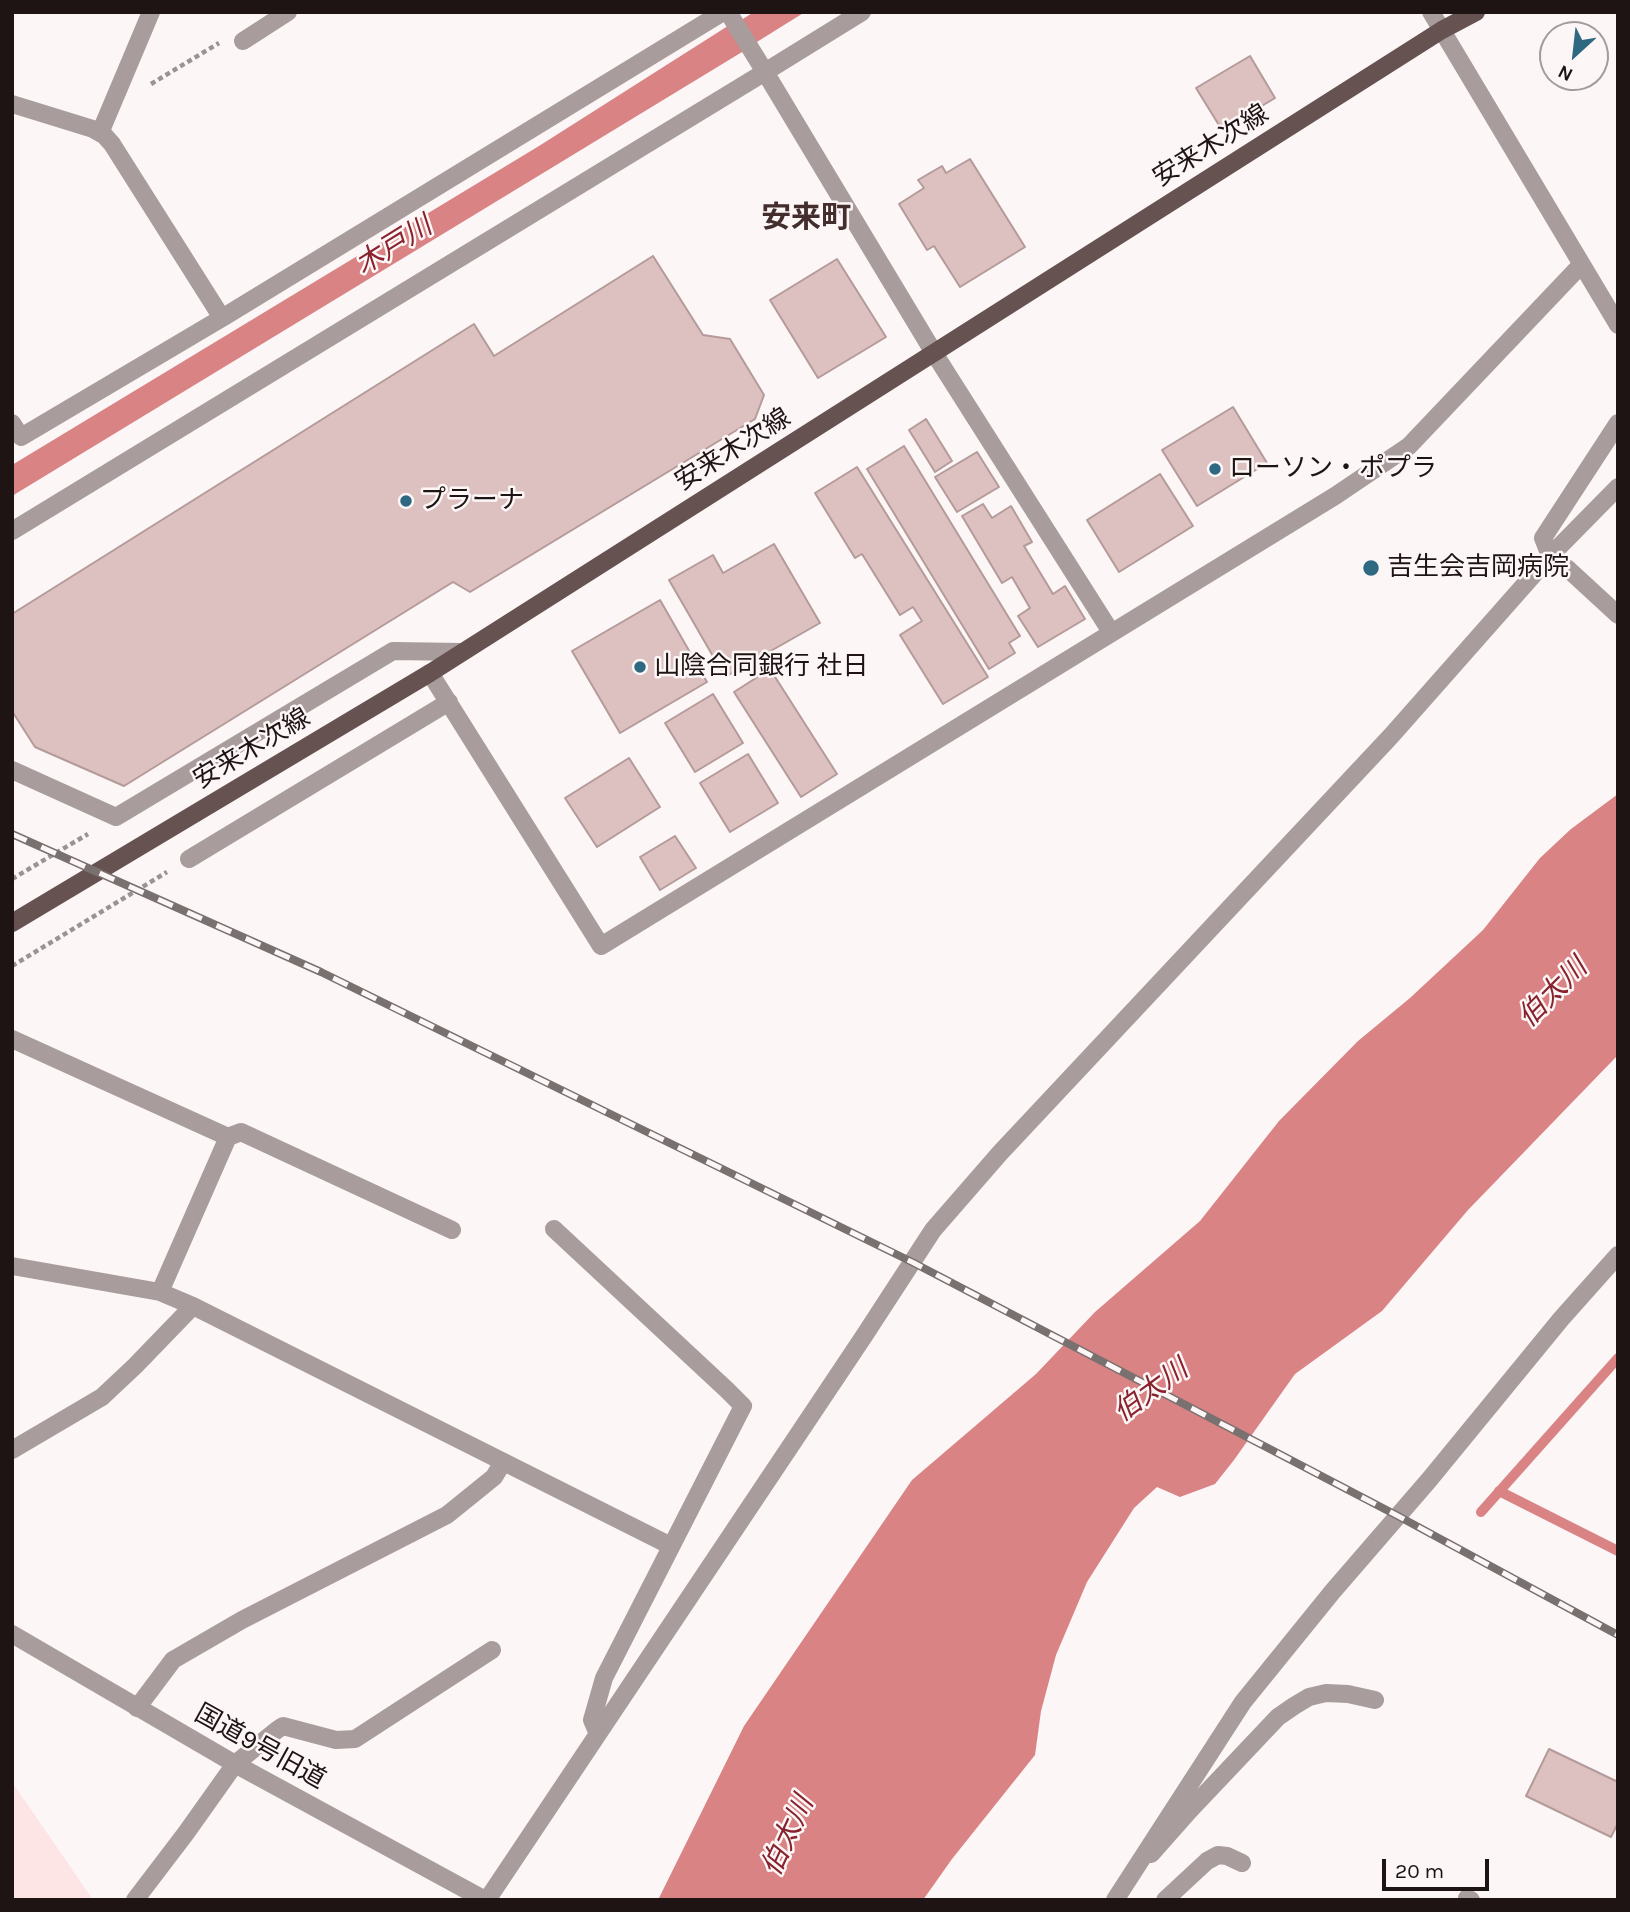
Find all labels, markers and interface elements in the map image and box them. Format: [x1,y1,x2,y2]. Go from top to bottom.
north arrow [1539,21,1609,91]
text: N [1554,60,1576,86]
street label: 安来木次線 [1148,98,1274,194]
district label: 安来町 [761,200,851,236]
water label: 木戸川 [349,209,439,283]
street label: 安来木次線 [670,402,796,498]
place label: ローソン・ポプラ [1229,453,1437,485]
marker: ローソン・ポプラ [1207,461,1223,477]
place label: プラーナ [420,485,524,517]
marker: プラーナ [398,493,414,509]
place label: 吉生会吉岡病院 [1387,552,1569,584]
marker: 吉生会吉岡病院 [1361,558,1381,578]
place label: 山陰合同銀行 社日 [654,651,868,683]
marker: 山陰合同銀行 社日 [632,659,648,675]
street label: 安来木次線 [188,702,316,796]
water label: 伯太川 [1511,951,1595,1035]
water label: 伯太川 [1107,1353,1195,1429]
street label: 国道9号旧道 [189,1698,331,1796]
water label: 伯太川 [755,1791,821,1881]
scale bar [1385,1846,1492,1890]
text: 20 m [1395,1859,1444,1883]

